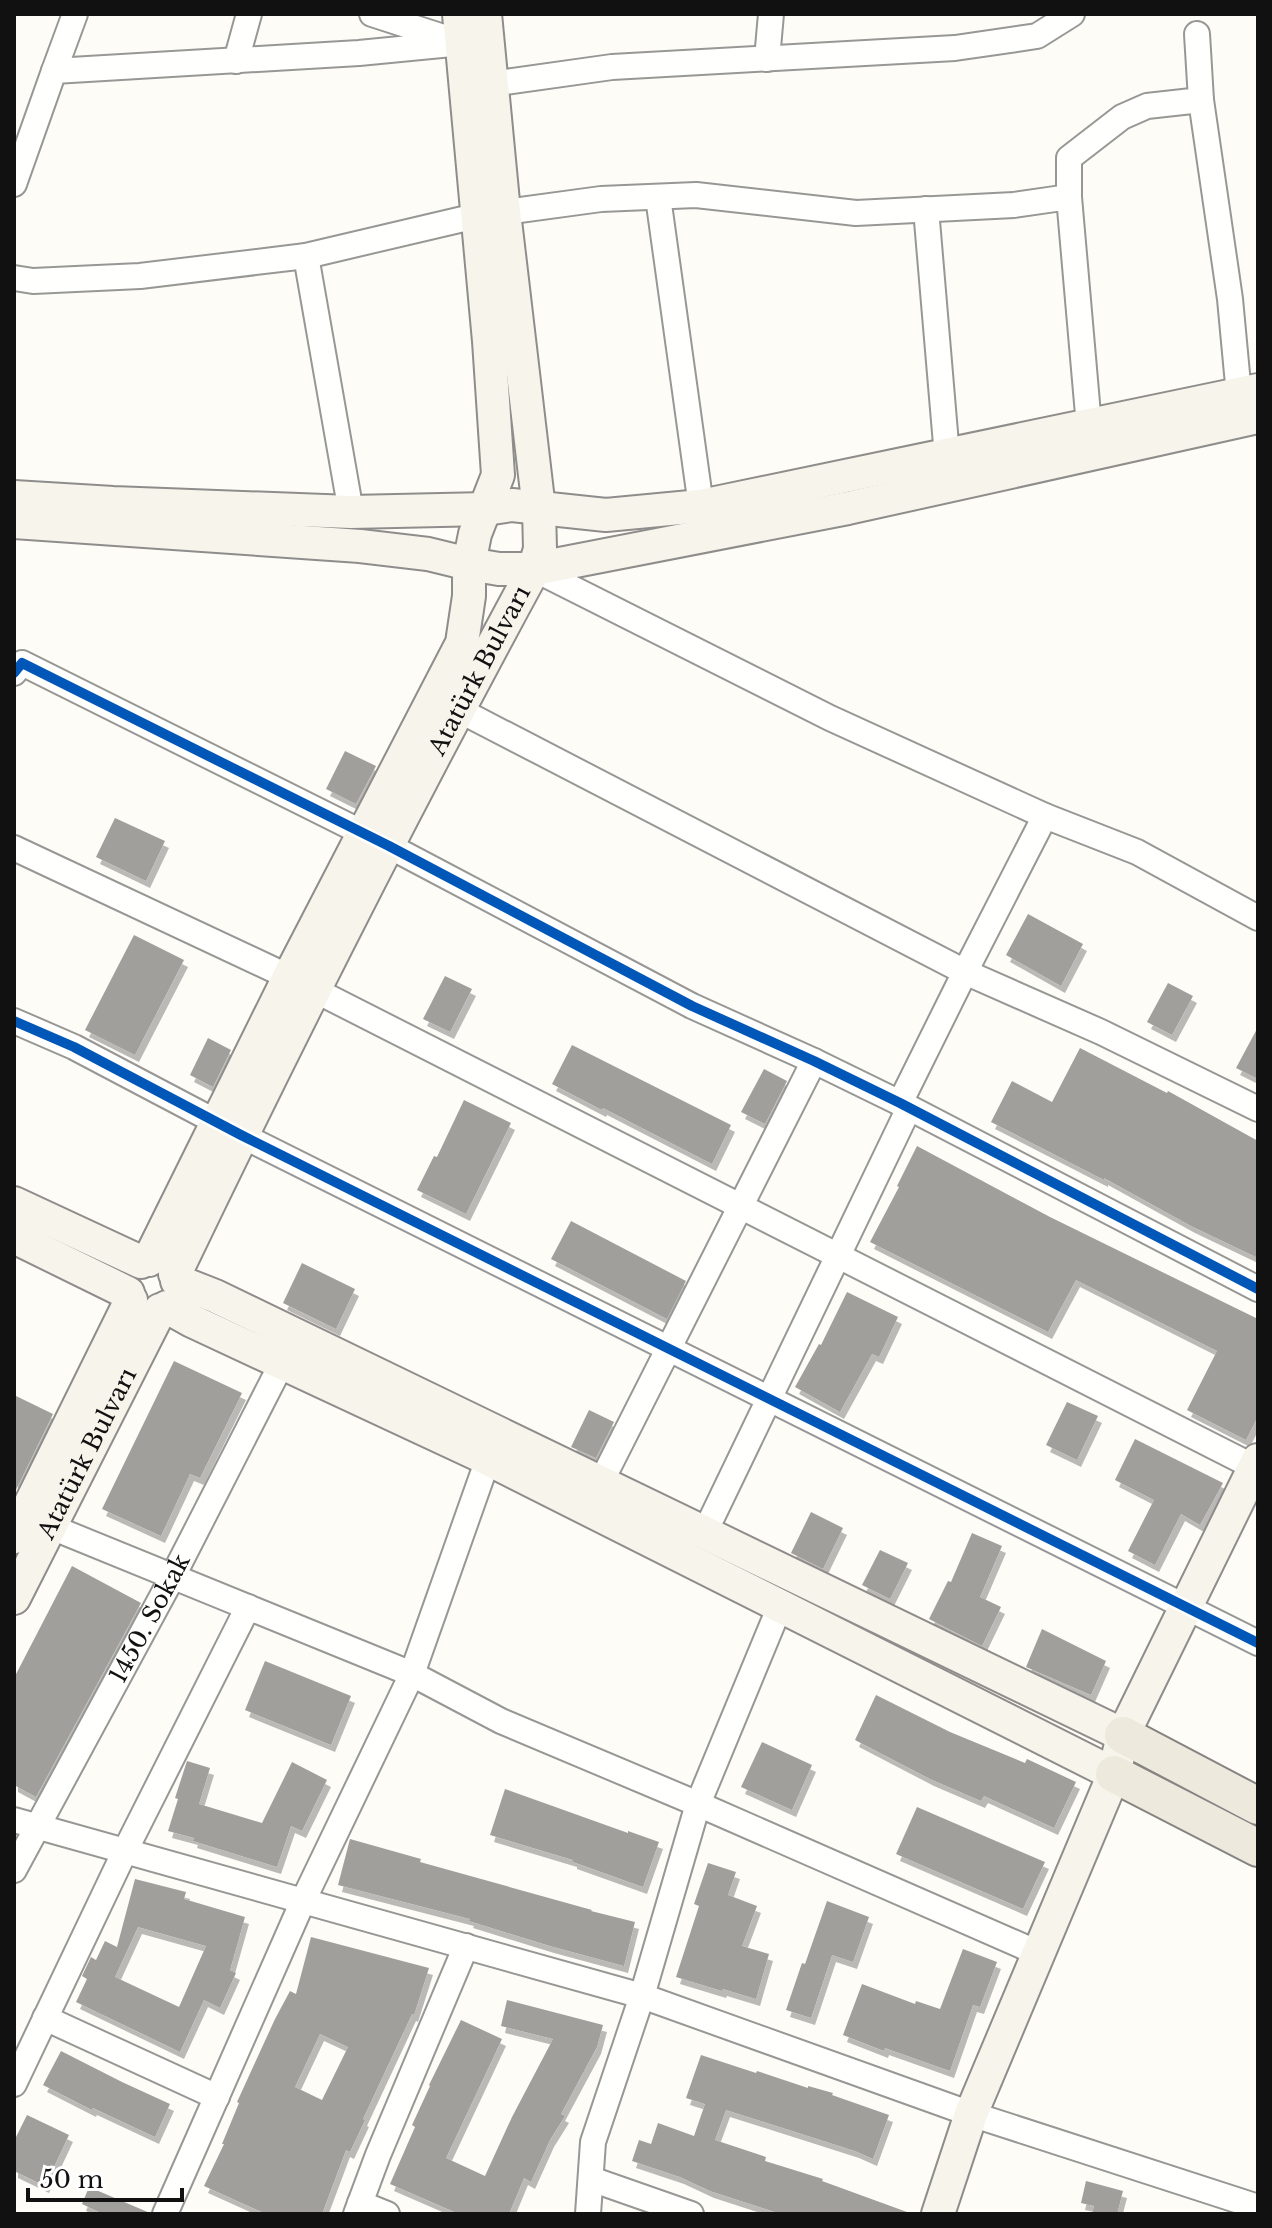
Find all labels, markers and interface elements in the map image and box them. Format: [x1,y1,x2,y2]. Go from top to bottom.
street label: Atatürk Bulvarı [422,580,536,761]
street label: Atatürk Bulvarı [31,1363,142,1545]
street label: 1450. Sokak [103,1549,196,1688]
scale bar [28,2152,182,2202]
text: 50 m [40,2165,104,2194]

